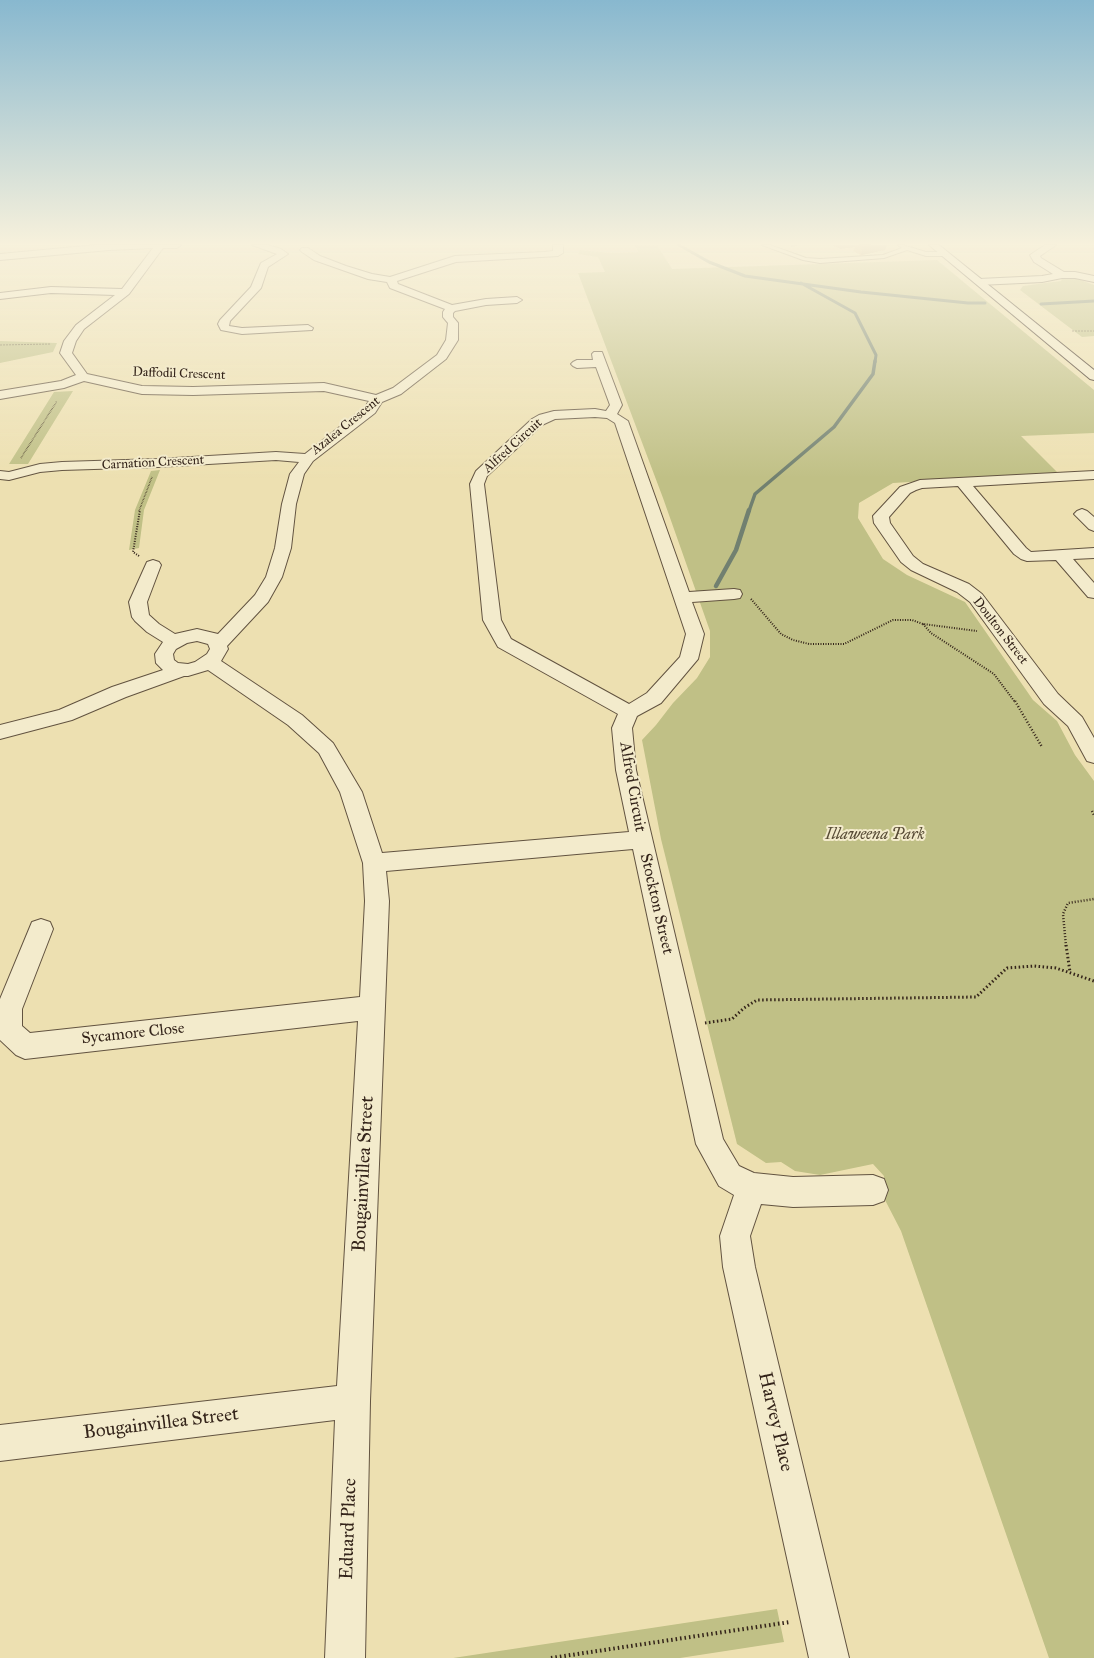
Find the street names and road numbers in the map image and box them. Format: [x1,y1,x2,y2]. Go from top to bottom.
street label: Daffodil Crescent [132,365,226,383]
street label: Azalea Crescent [309,394,383,458]
street label: Alfred Circuit [480,415,546,477]
street label: Carnation Crescent [101,453,205,473]
street label: Doulton Street [969,594,1031,668]
street label: Alfred Circuit [615,741,649,833]
street label: Stockton Street [635,852,677,956]
street label: Sycamore Close [81,1019,185,1049]
street label: Bougainvillea Street [349,1095,379,1253]
street label: Harvey Place [752,1370,798,1474]
street label: Bougainvillea Street [82,1403,240,1445]
street label: Eduard Place [336,1478,362,1580]

